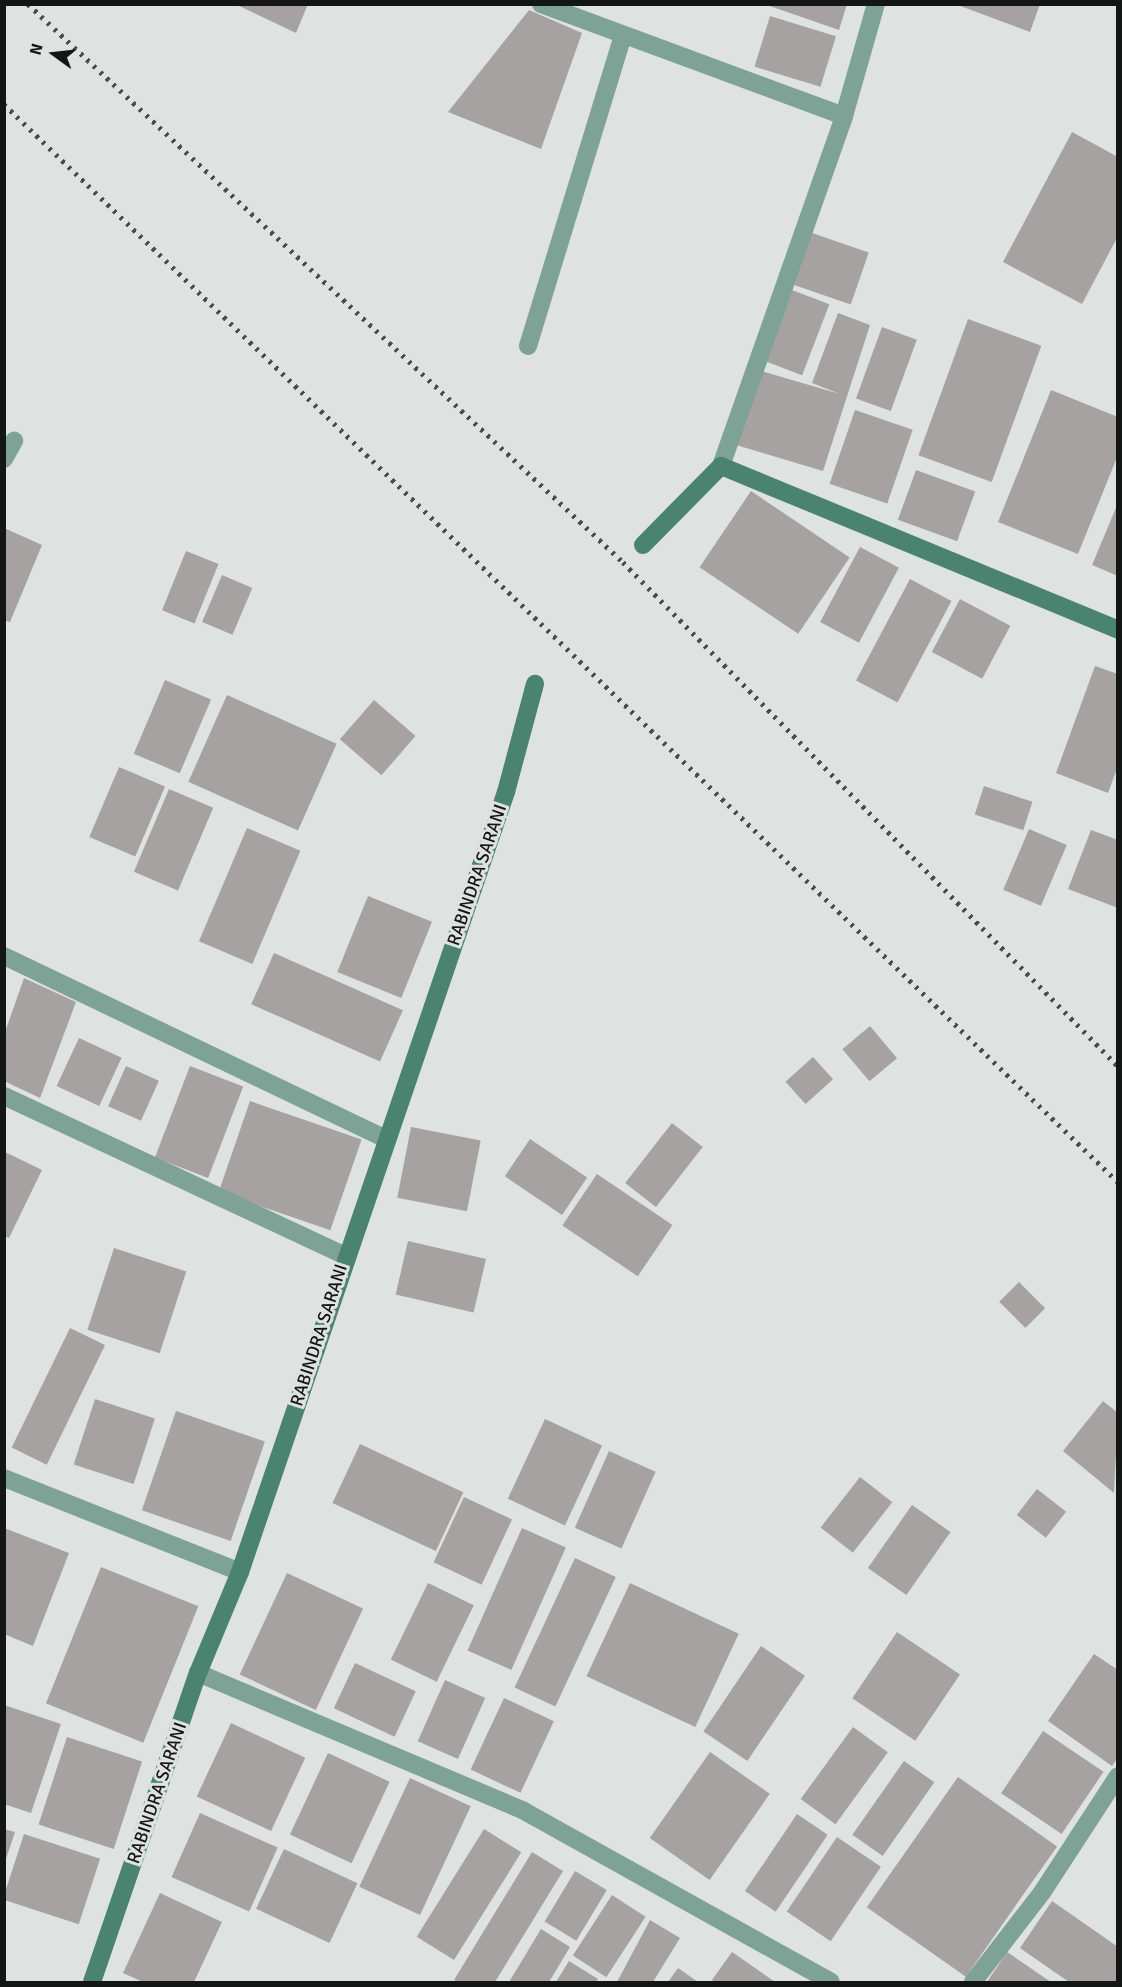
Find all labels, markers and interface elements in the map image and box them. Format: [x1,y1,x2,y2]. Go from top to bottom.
north arrow [24,24,84,84]
text: N [26,41,48,57]
street label: RABINDRA SARANI [443,802,511,948]
street label: RABINDRA SARANI [286,1261,352,1409]
street label: RABINDRA SARANI [123,1720,191,1866]

